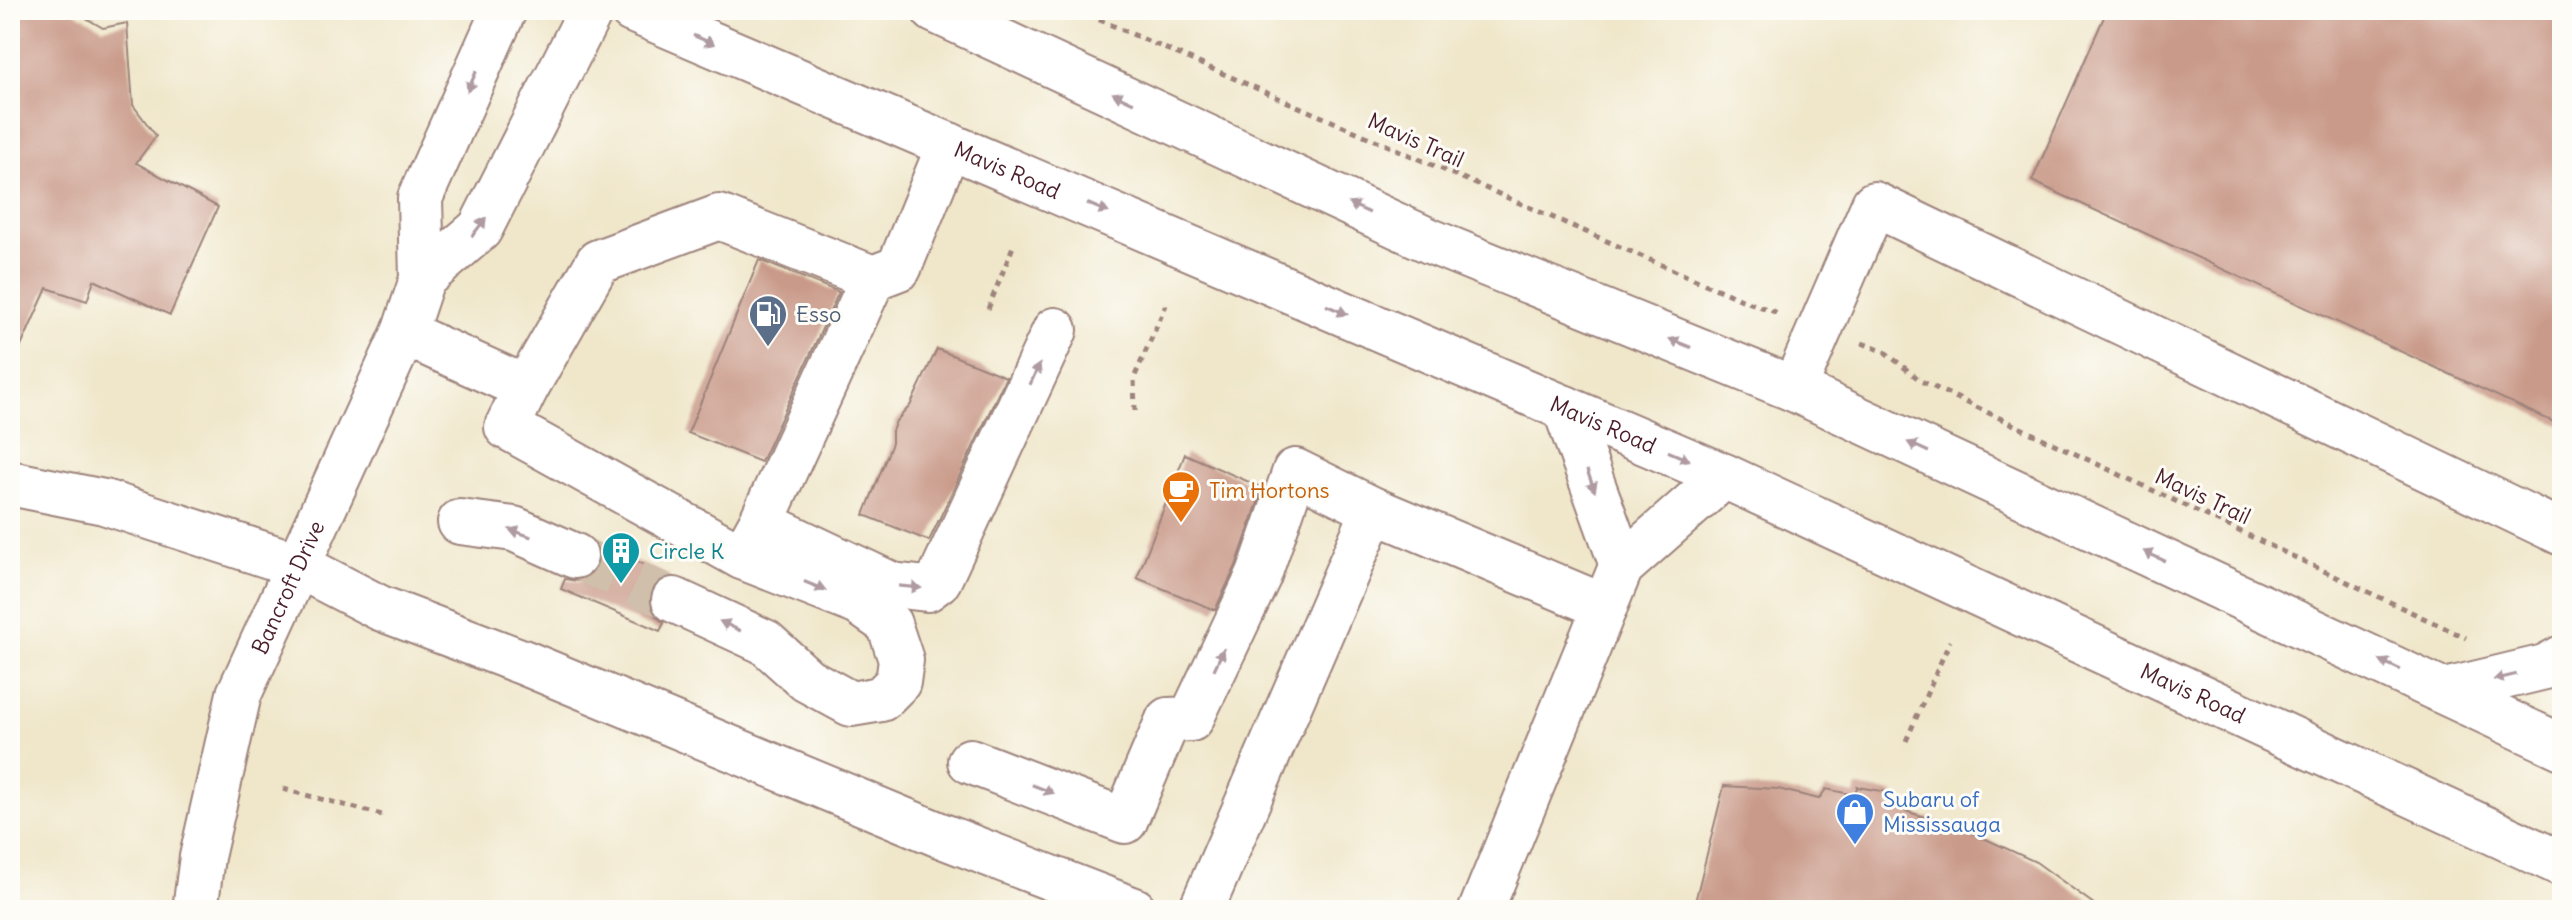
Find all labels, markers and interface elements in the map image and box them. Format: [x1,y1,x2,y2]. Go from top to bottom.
one-way arrow [692,34,716,47]
one-way arrow [465,69,478,93]
one-way arrow [1112,91,1135,105]
street label: Mavis Trail [1364,106,1468,174]
street label: Mavis Road [950,135,1065,205]
one-way arrow [1347,201,1371,215]
one-way arrow [1086,202,1110,215]
one-way arrow [470,216,487,237]
fuel station icon: Esso [747,293,789,348]
place label: Esso [796,300,841,328]
one-way arrow [1325,304,1349,317]
one-way arrow [1668,336,1692,349]
one-way arrow [1028,362,1042,385]
street label: Mavis Road [1546,389,1661,460]
one-way arrow [1907,440,1930,454]
one-way arrow [1667,450,1691,463]
street label: Mavis Trail [2151,462,2255,530]
cafe icon: Tim Hortons [1160,469,1202,524]
one-way arrow [1586,469,1598,493]
place label: Tim Hortons [1209,476,1330,504]
street label: Bancroft Drive [245,516,330,658]
one-way arrow [507,526,531,538]
building icon: Circle K [600,530,642,585]
place label: Circle K [649,537,724,565]
one-way arrow [2143,549,2166,563]
one-way arrow [803,580,827,593]
one-way arrow [897,581,922,594]
one-way arrow [718,619,741,633]
one-way arrow [1213,647,1226,671]
street label: Mavis Road [2136,657,2250,730]
one-way arrow [2378,659,2402,672]
one-way arrow [2492,671,2517,684]
one-way arrow [1031,783,1055,796]
place label: Subaru of Mississauga [1883,785,2001,838]
shop icon: Subaru of Mississauga [1834,791,1876,846]

